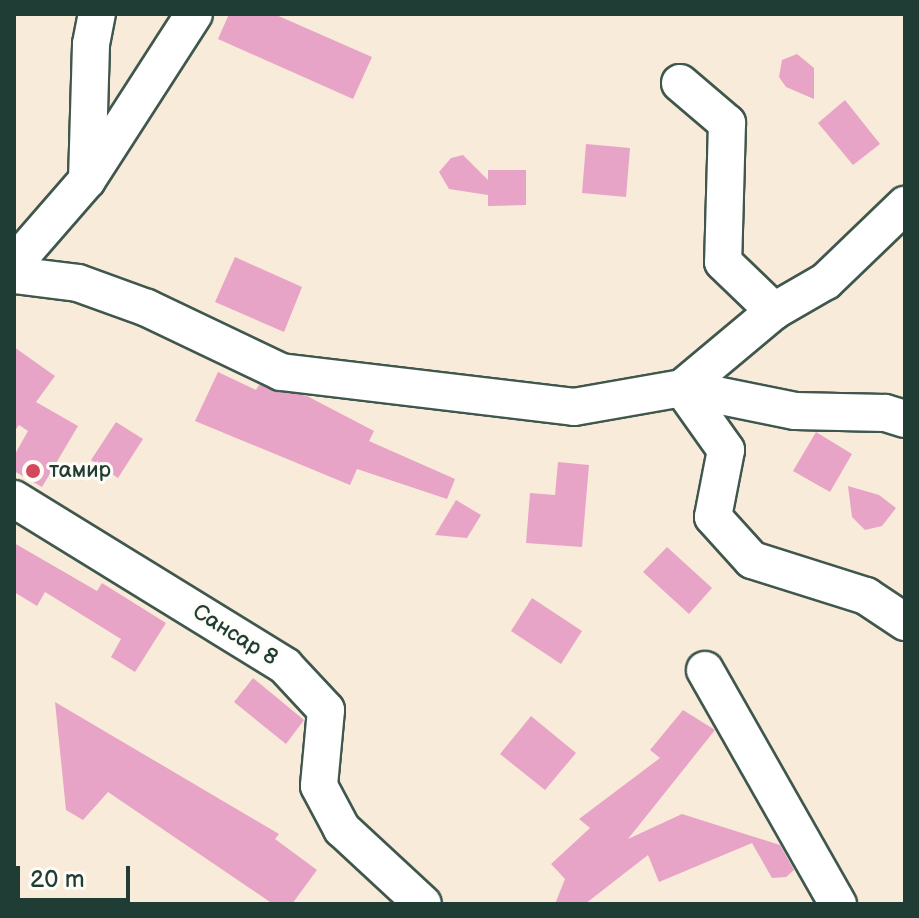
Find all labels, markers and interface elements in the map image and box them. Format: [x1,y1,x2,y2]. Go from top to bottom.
place label: тамир [49,458,111,484]
marker: тамир [24,462,42,480]
street label: Сансар 8 [188,599,282,671]
scale bar [20,850,134,900]
text: 20 m [30,865,85,894]

